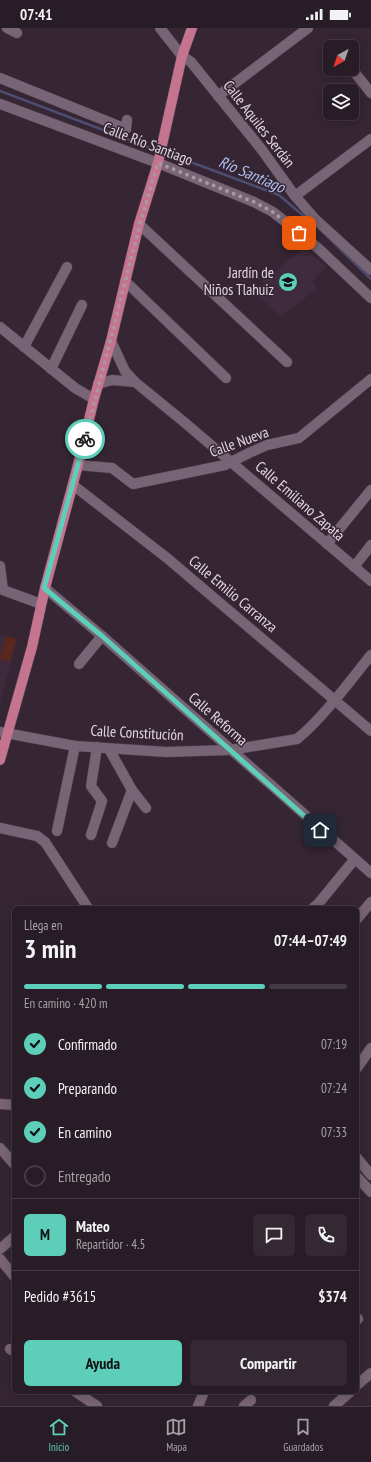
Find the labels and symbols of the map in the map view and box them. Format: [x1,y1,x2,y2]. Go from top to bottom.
north arrow [323,40,359,76]
street label: Calle Aquiles Serdán [219,76,299,171]
street label: Calle Río Santiago [101,118,196,169]
water label: Río Santiago [216,151,289,197]
pin [282,216,316,250]
place label: Jardín de Niños Tlahuiz [204,263,274,299]
school or university icon: Jardín de Niños Tlahuiz [277,271,299,293]
courier [65,419,105,459]
street label: Calle Nueva [207,422,271,461]
street label: Calle Emiliano Zapata [252,457,349,545]
street label: Calle Emilio Carranza [185,551,281,636]
street label: Calle Reforma [185,688,252,749]
street label: Calle Constitución [90,721,184,744]
pin [303,813,337,847]

